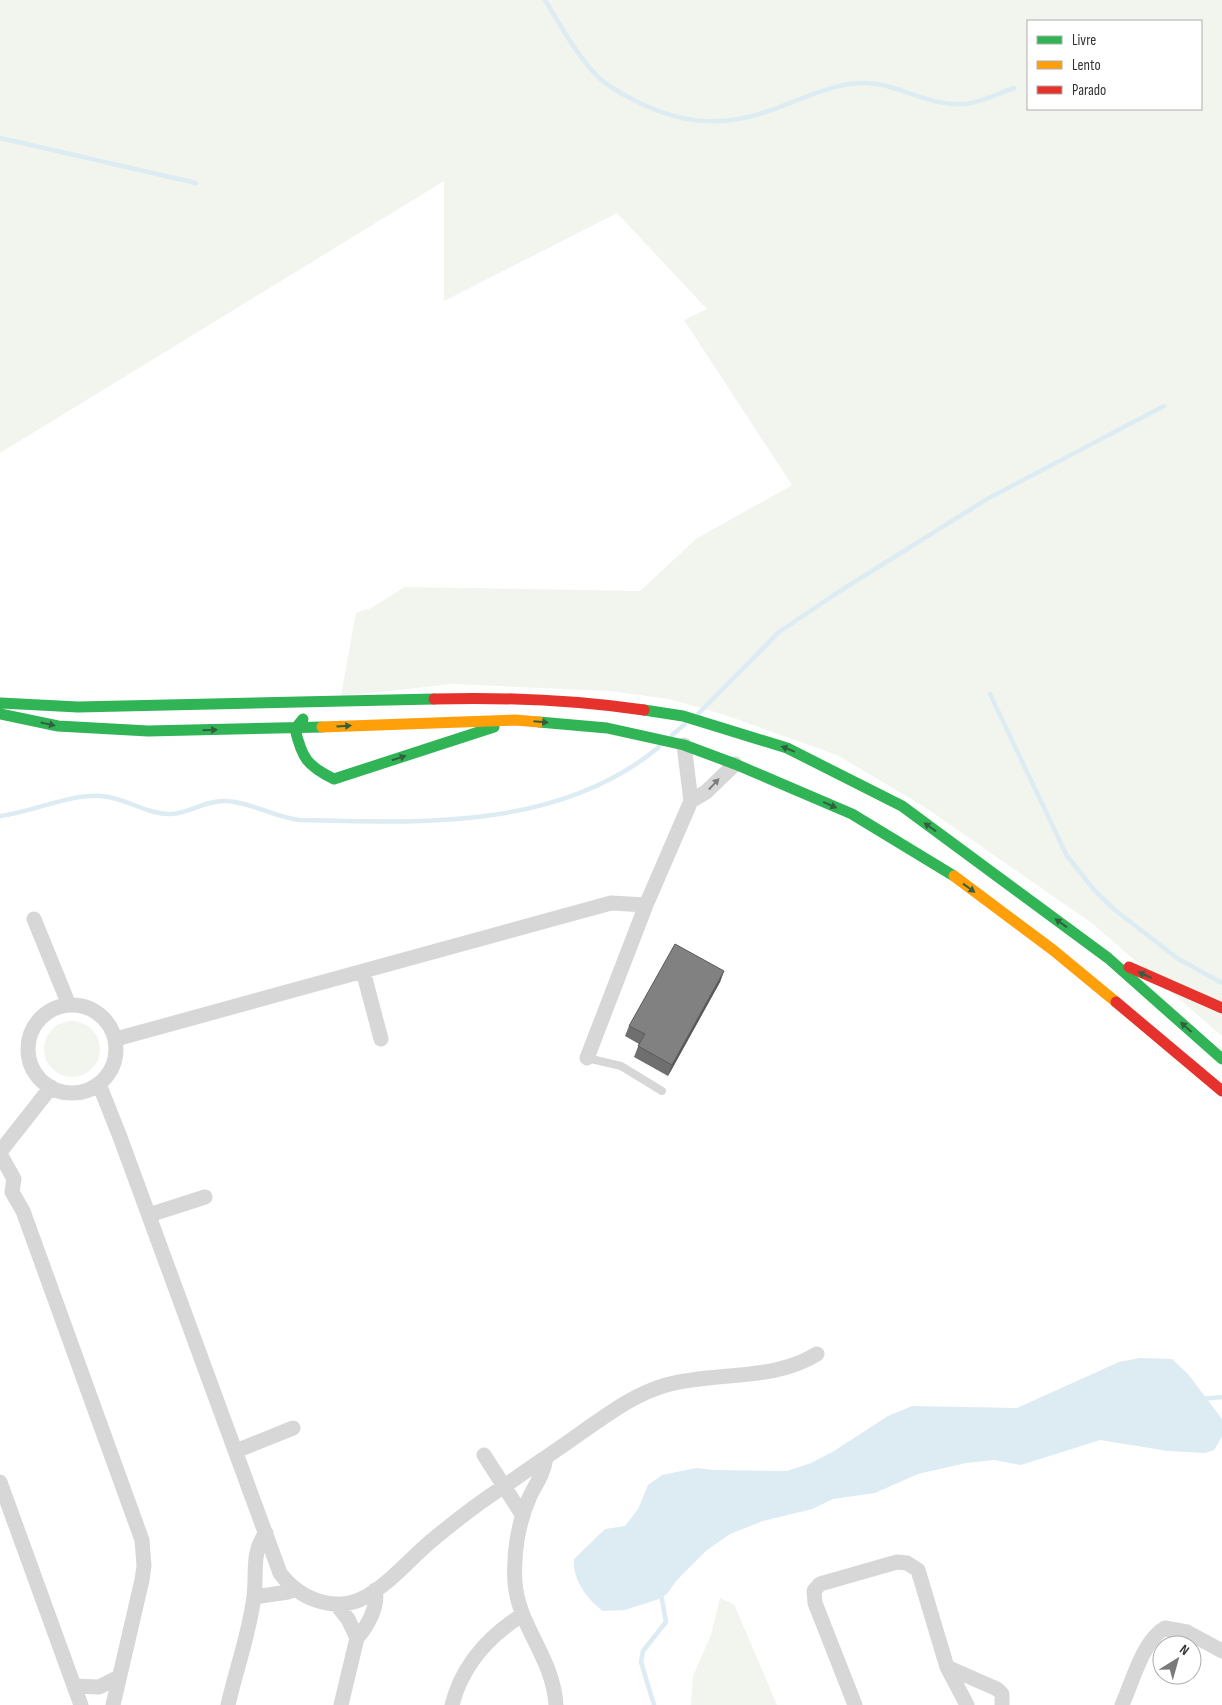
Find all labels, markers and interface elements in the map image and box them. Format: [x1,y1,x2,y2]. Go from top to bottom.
legend [1027,20,1202,110]
text: Livre [1072,31,1096,50]
text: Lento [1072,56,1101,75]
text: Parado [1072,81,1106,100]
one-way arrow [534,719,550,727]
one-way arrow [40,720,55,728]
one-way arrow [336,722,352,730]
one-way arrow [202,726,218,734]
one-way arrow [780,745,795,752]
one-way arrow [391,754,406,761]
one-way arrow [708,778,720,790]
one-way arrow [823,801,837,809]
one-way arrow [923,822,937,832]
one-way arrow [962,883,976,893]
one-way arrow [1054,918,1068,928]
one-way arrow [1138,970,1152,978]
one-way arrow [1180,1021,1192,1033]
north arrow [1152,1635,1202,1685]
text: N [1176,1641,1193,1659]

